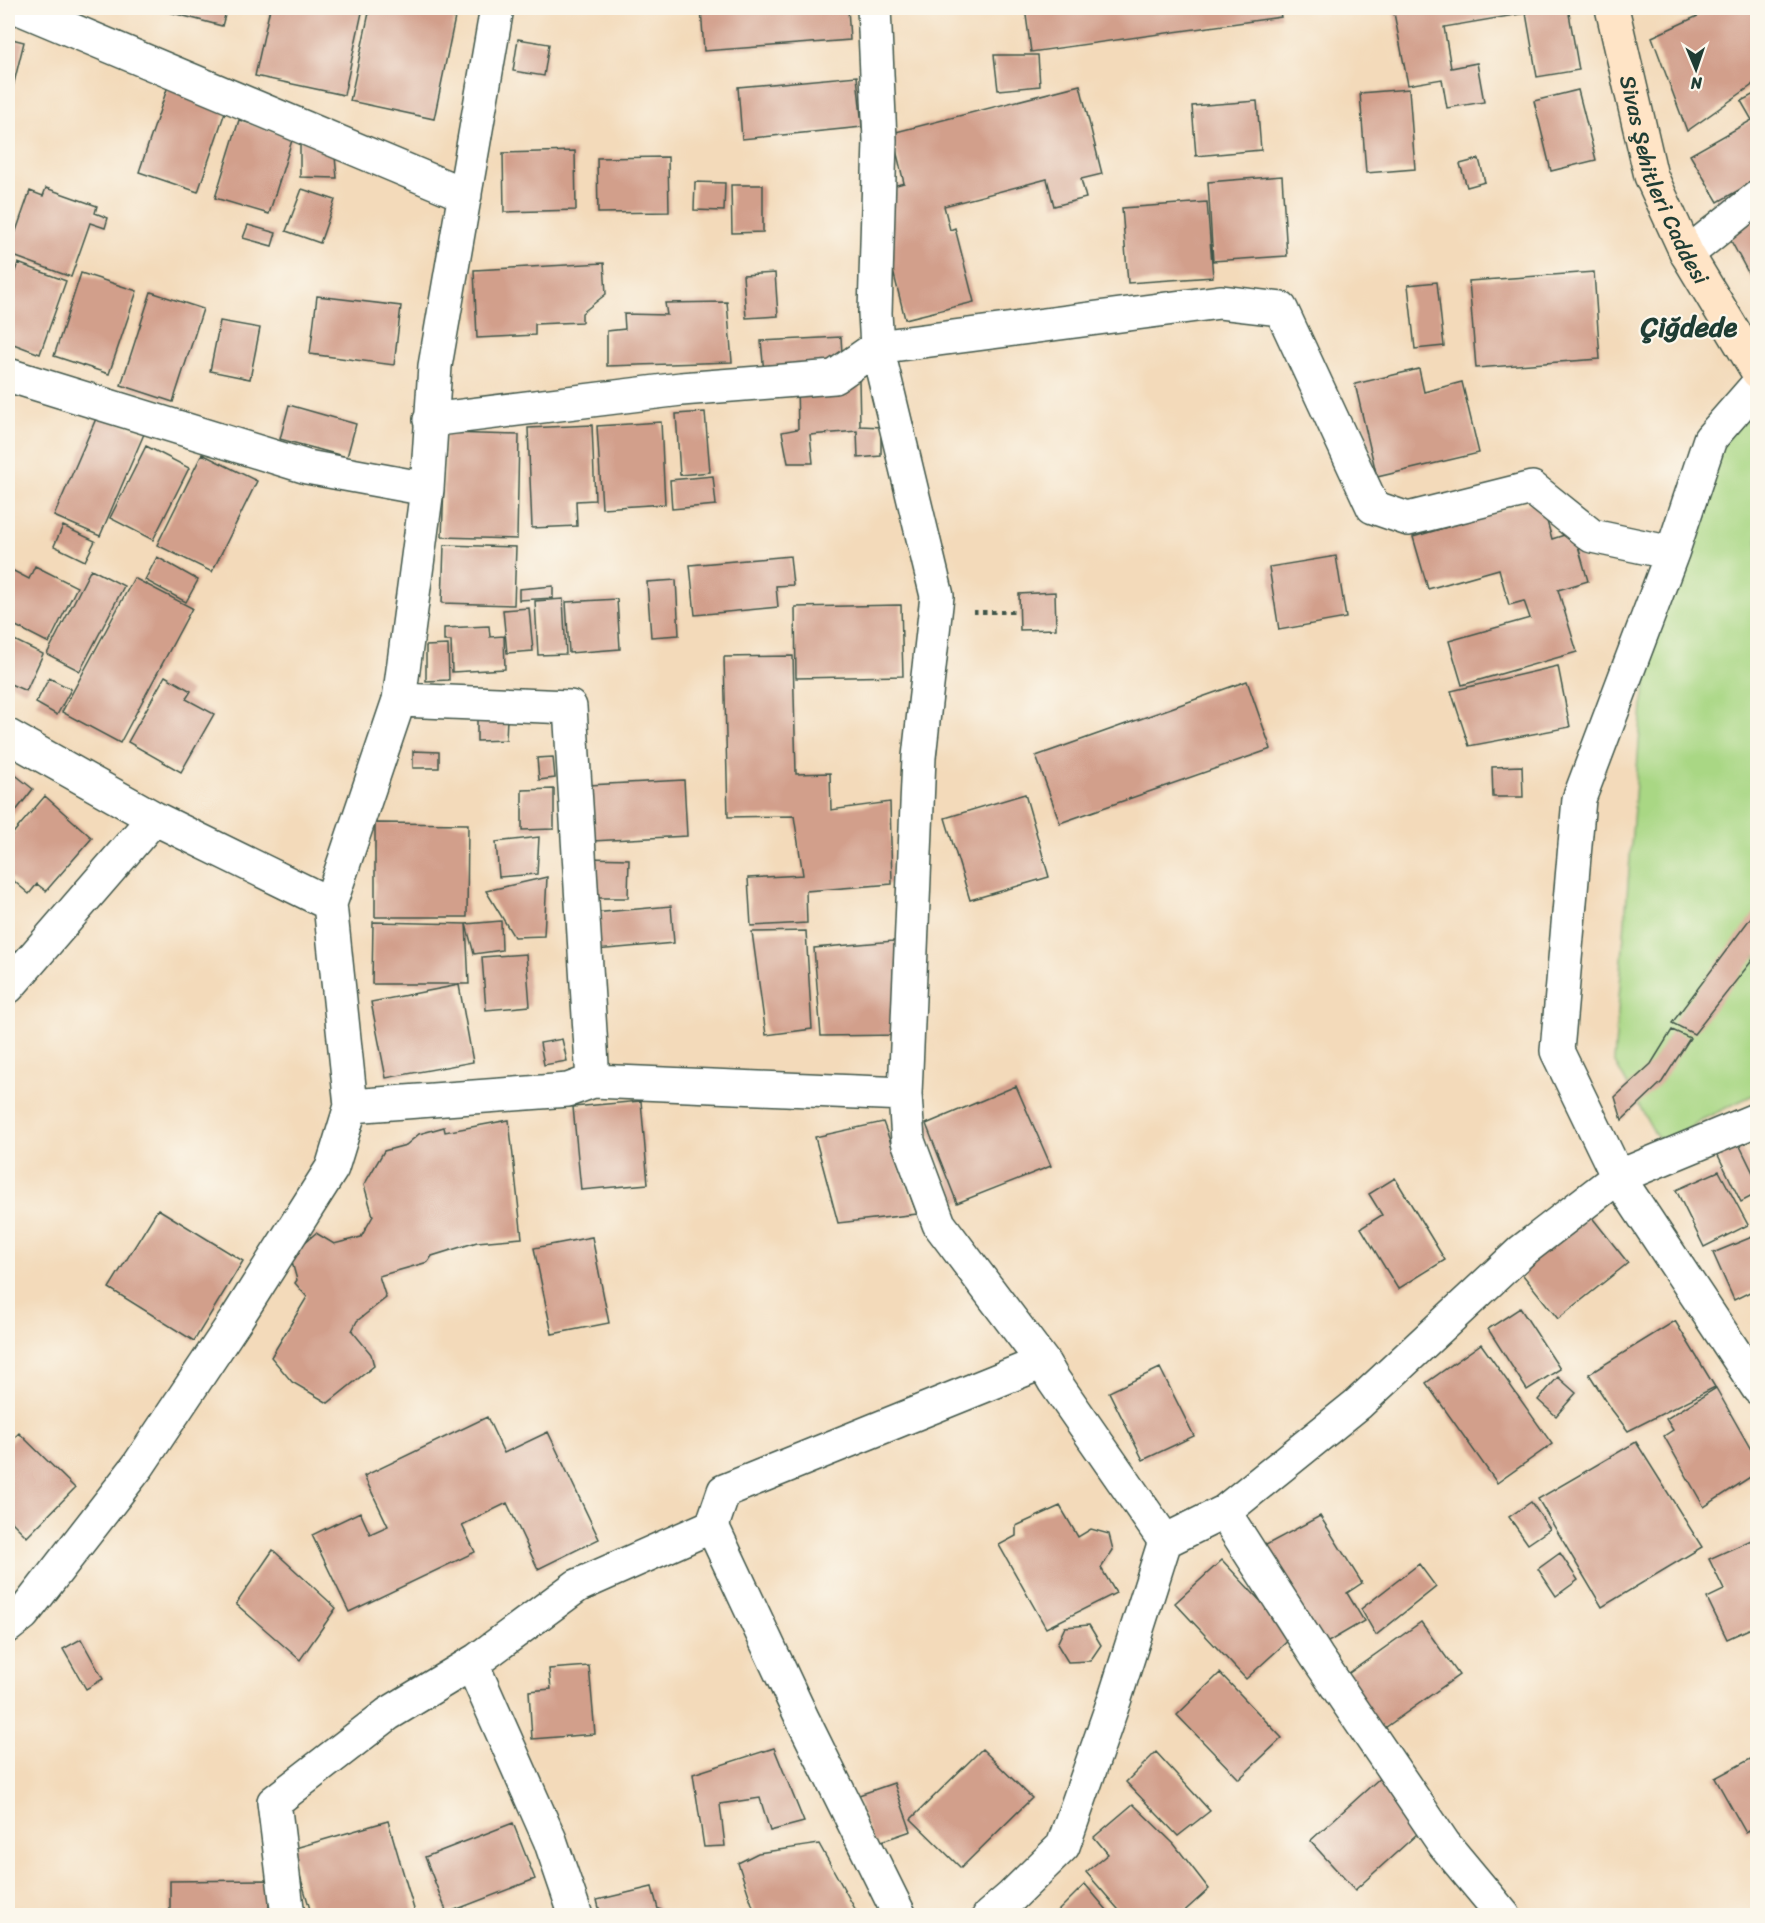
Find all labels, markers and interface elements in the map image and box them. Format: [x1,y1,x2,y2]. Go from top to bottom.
north arrow [1666,39,1726,99]
text: N [1690,69,1704,98]
street label: Sivas Şehitleri Caddesi [1608,71,1720,293]
district label: Çiğdede [1640,302,1738,351]

